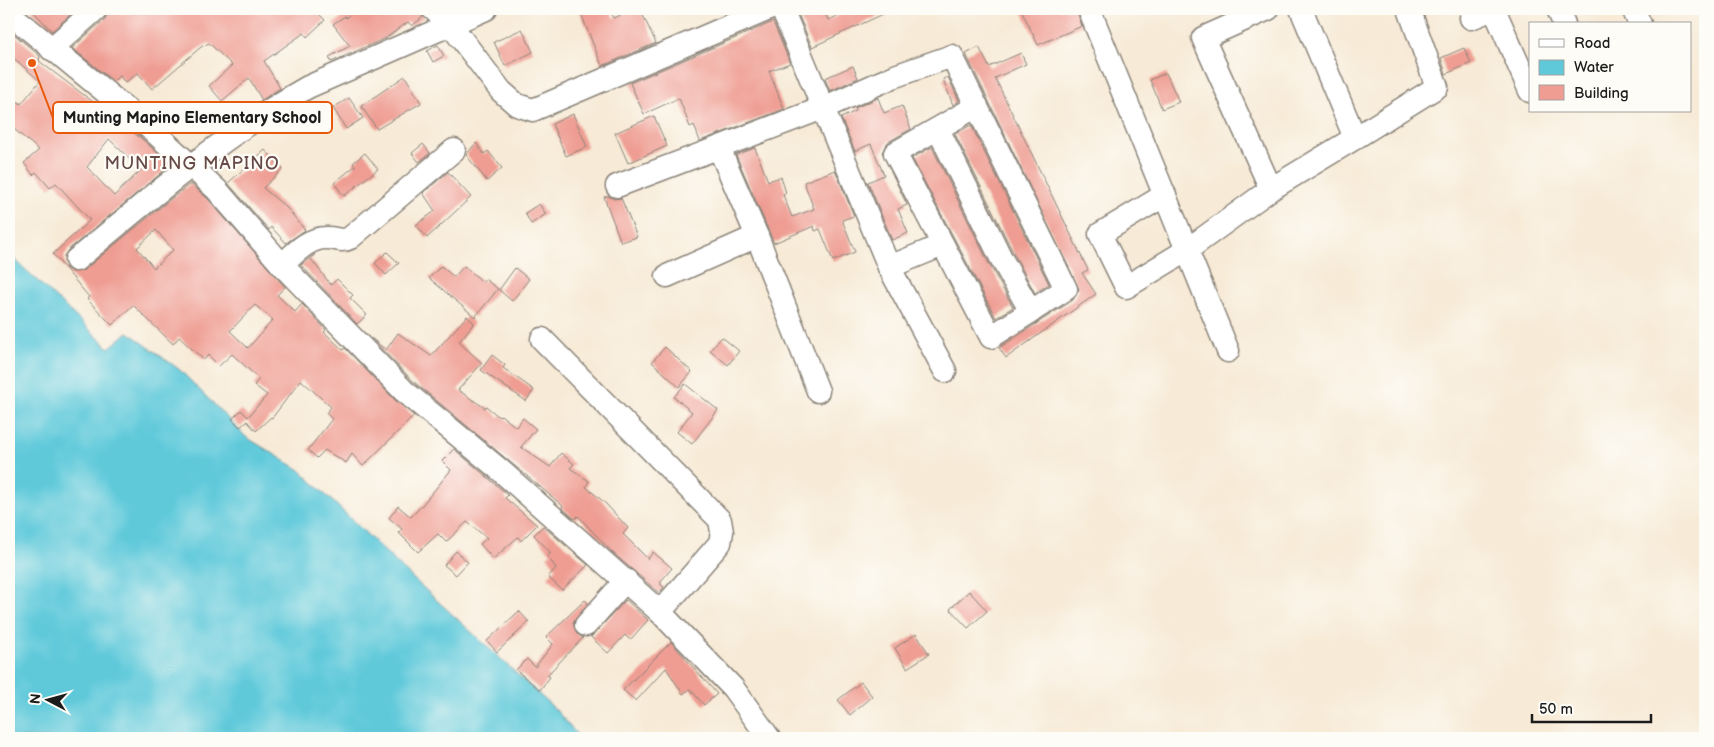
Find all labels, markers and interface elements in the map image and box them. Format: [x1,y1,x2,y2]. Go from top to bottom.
legend [1529,22,1692,112]
text: Road [1574,34,1610,53]
text: Water [1574,58,1614,77]
text: Building [1574,84,1629,103]
callout: Munting Mapino Elementary School [53,102,332,133]
text: Munting Mapino Elementary School [63,109,321,128]
district label: MUNTING MAPINO [104,153,280,174]
north arrow [22,674,72,724]
scale bar [1532,692,1650,724]
text: N [27,693,45,705]
text: 50 m [1539,700,1573,719]

